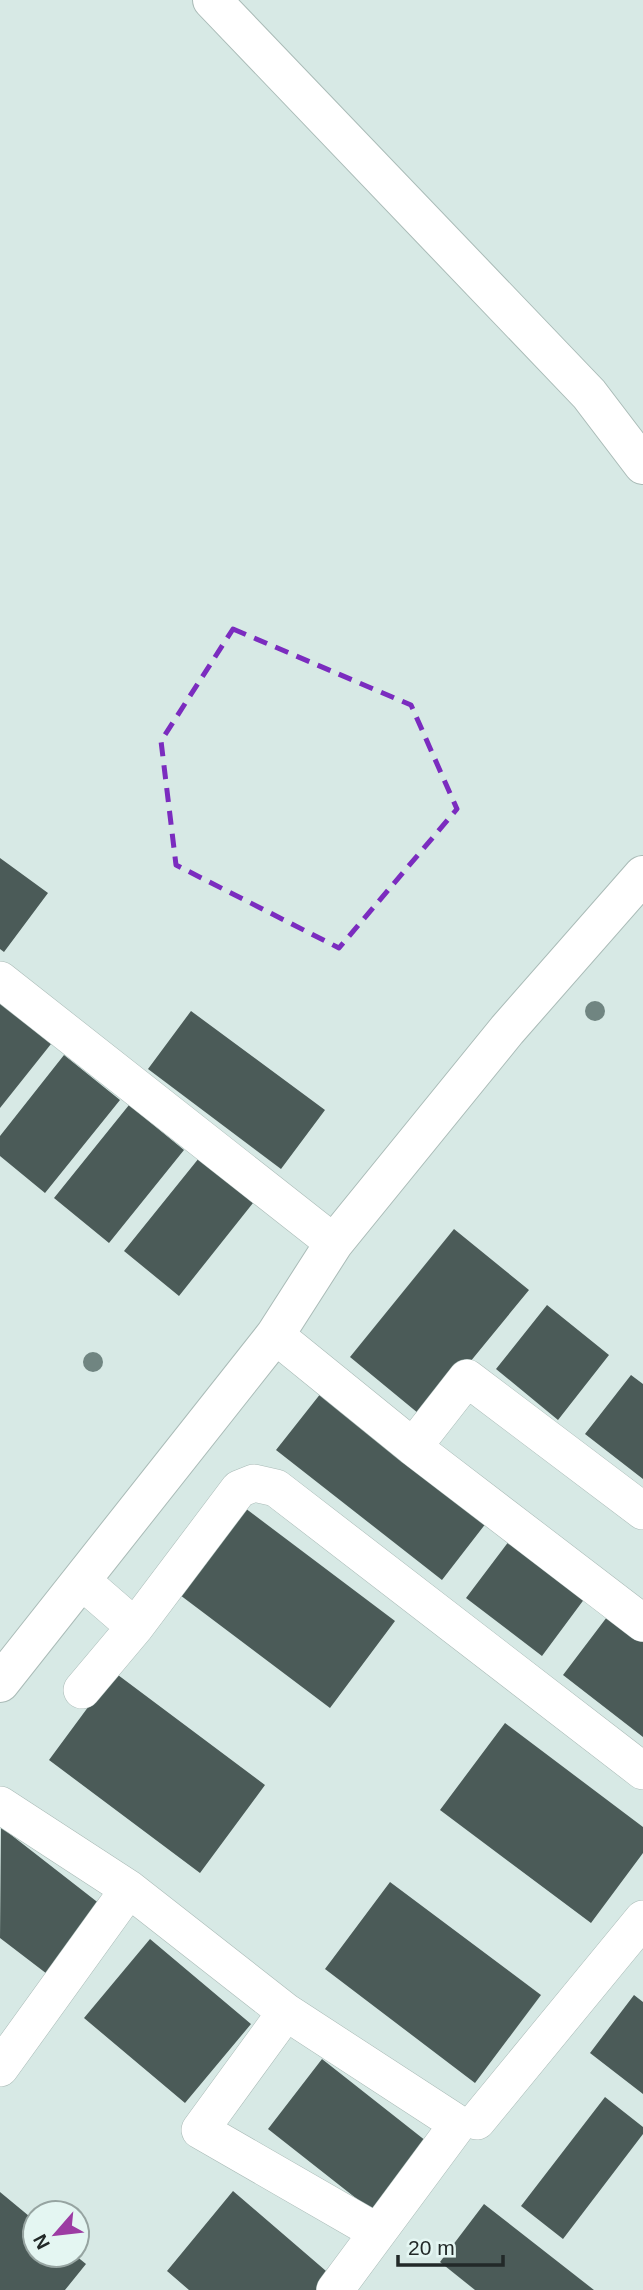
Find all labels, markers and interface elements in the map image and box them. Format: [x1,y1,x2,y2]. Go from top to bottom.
north arrow [21,2199,91,2269]
scale bar [398,2224,503,2268]
text: N [29,2231,54,2253]
text: 20 m [408,2236,455,2259]

